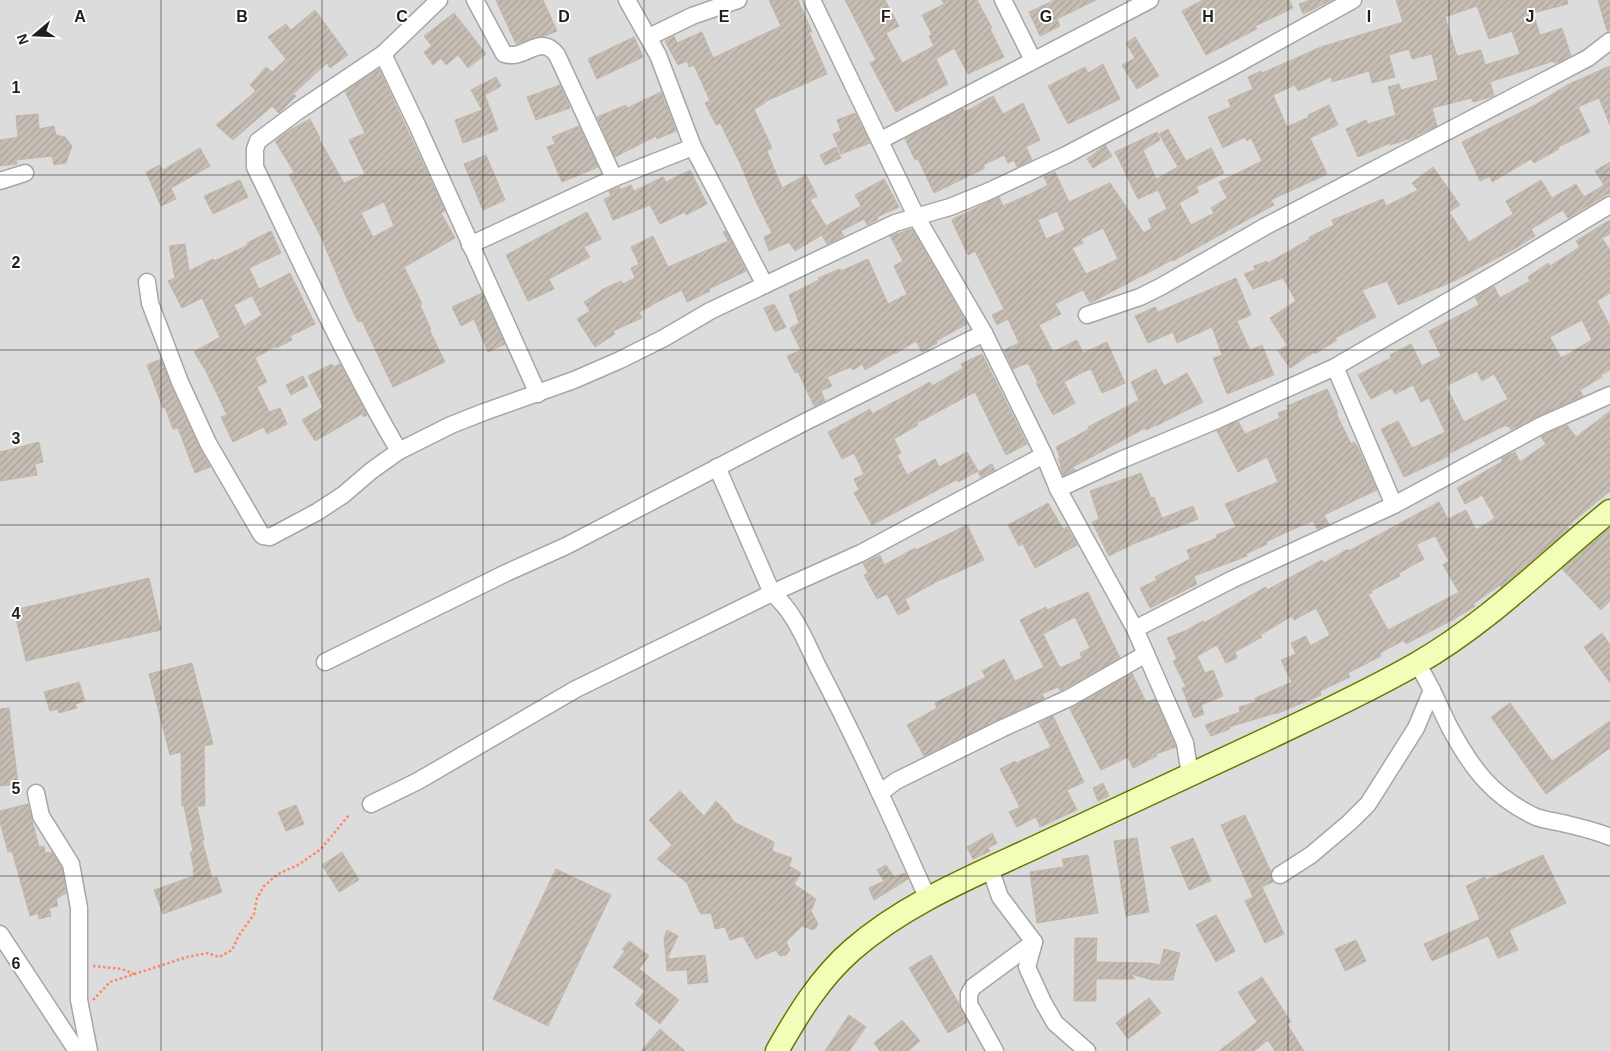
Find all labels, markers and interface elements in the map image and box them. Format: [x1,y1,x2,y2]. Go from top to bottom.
text: A [74,8,86,25]
text: B [236,8,248,25]
text: C [396,8,408,25]
text: D [558,8,570,25]
text: E [719,8,730,25]
text: F [881,8,891,25]
text: G [1040,8,1052,25]
text: H [1202,8,1214,25]
text: I [1367,8,1371,25]
text: J [1526,8,1534,25]
north arrow [10,10,60,60]
text: N [13,32,32,47]
text: 1 [12,79,21,96]
text: 2 [12,254,21,271]
text: 3 [12,430,21,447]
text: 4 [12,605,21,622]
text: 5 [12,780,21,797]
text: 6 [12,955,21,972]

